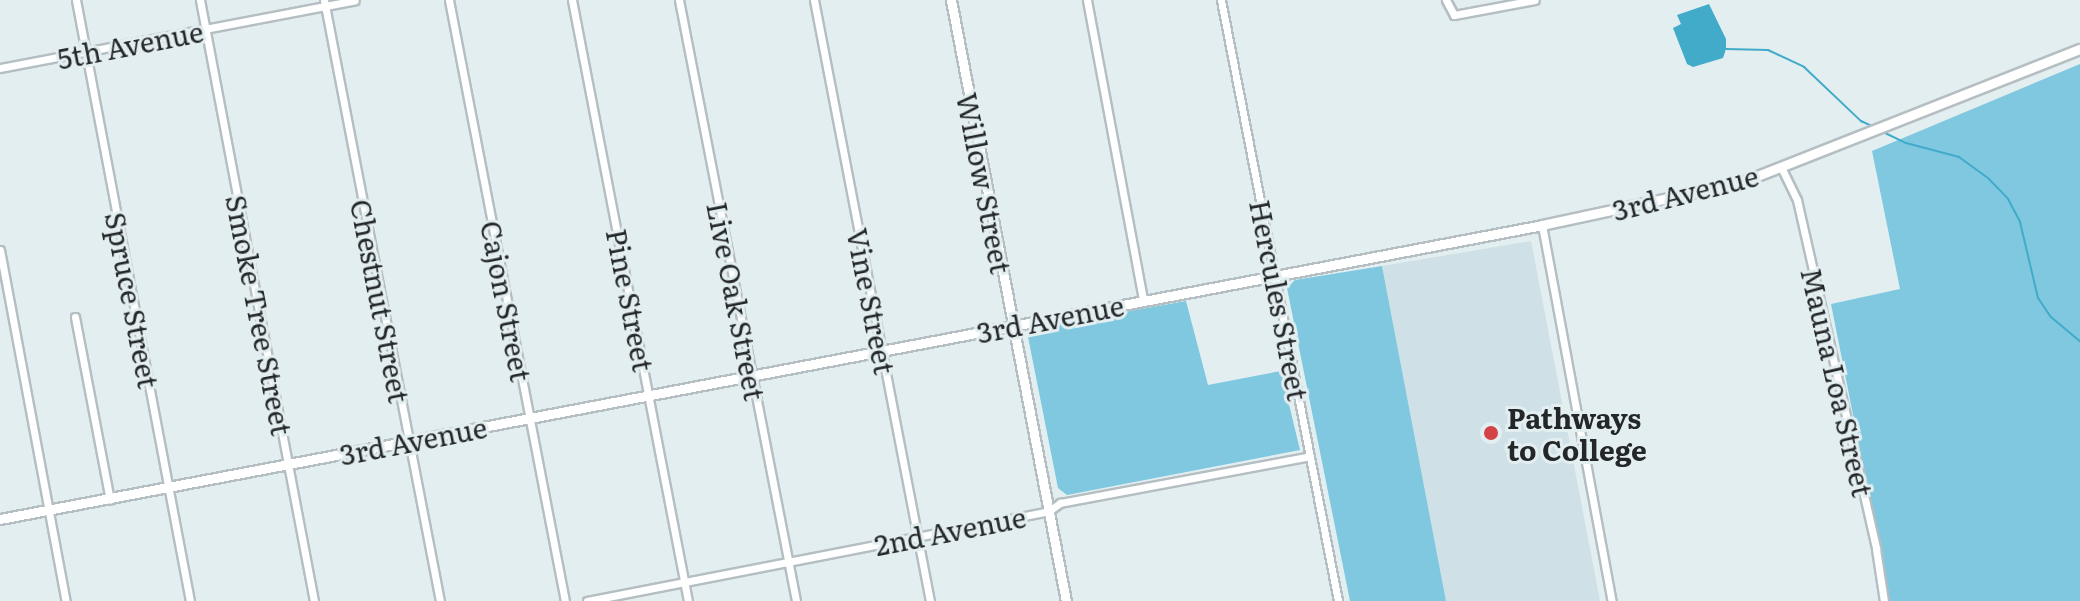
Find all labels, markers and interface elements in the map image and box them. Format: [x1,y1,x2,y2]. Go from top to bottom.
street label: 5th Avenue [54,13,206,75]
street label: Willow Street [951,90,1019,276]
street label: 3rd Avenue [1609,158,1761,226]
street label: Smoke Tree Street [220,192,300,438]
street label: Chestnut Street [345,196,417,406]
street label: Hercules Street [1244,197,1316,403]
street label: Live Oak Street [701,199,773,403]
street label: Spruce Street [99,209,167,391]
street label: Cajon Street [475,218,539,384]
street label: Vine Street [841,225,903,377]
street label: Pine Street [601,226,661,374]
street label: Mauna Loa Street [1795,264,1881,500]
street label: 3rd Avenue [974,287,1126,349]
place label: Pathways to College [1507,400,1647,466]
street label: 3rd Avenue [337,409,489,471]
marker: Pathways to College [1482,424,1500,442]
street label: 2nd Avenue [871,499,1029,561]

